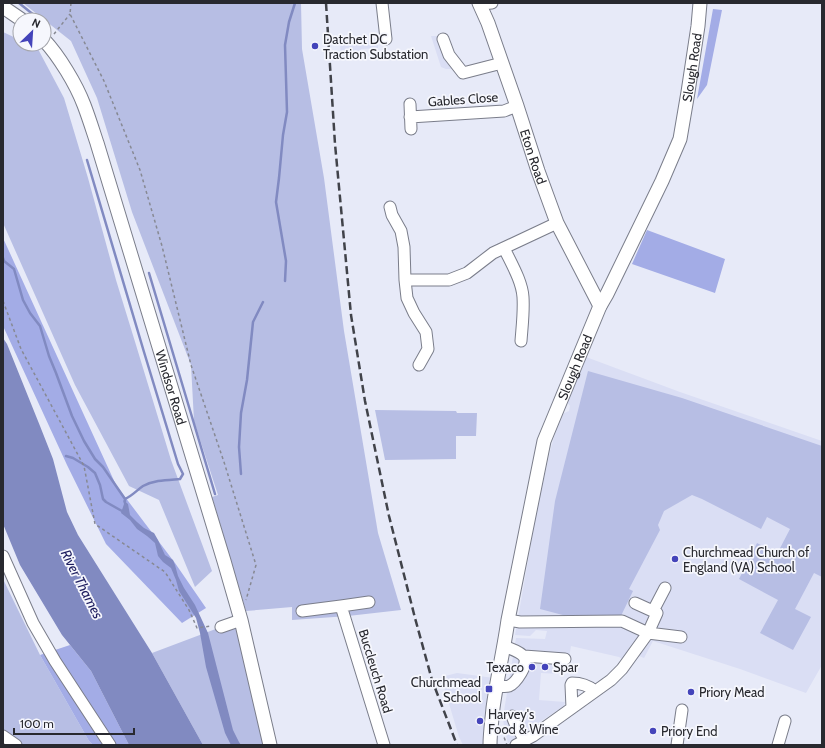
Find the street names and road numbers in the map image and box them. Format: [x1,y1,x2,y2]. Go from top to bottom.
street label: Slough Road [678,32,705,103]
street label: Gables Close [427,89,499,109]
street label: Eton Road [517,127,550,186]
street label: Slough Road [554,332,595,402]
street label: Windsor Road [152,348,190,426]
street label: Buccleuch Road [356,627,396,715]

